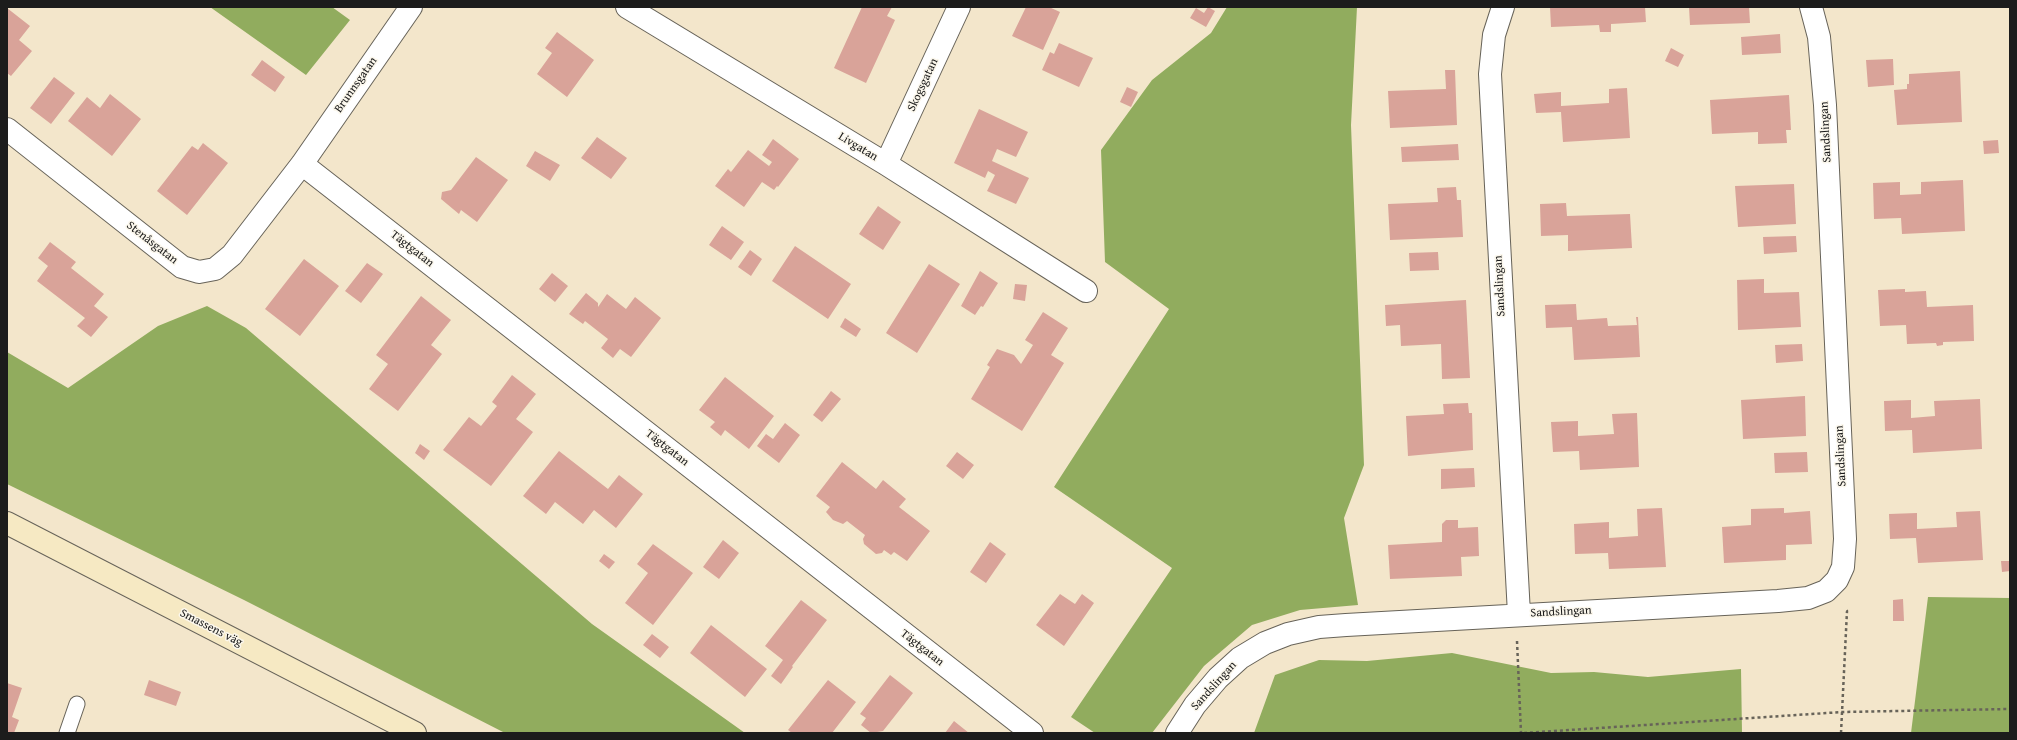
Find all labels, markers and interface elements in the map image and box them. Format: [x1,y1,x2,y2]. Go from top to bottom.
street label: Brunnsgatan [332,54,380,116]
street label: Skogsgatan [904,56,942,114]
street label: Sandslingan [1817,101,1835,163]
street label: Livgatan [836,130,880,164]
street label: Stenåsgatan [123,218,181,268]
street label: Tägtgatan [388,228,436,270]
street label: Sandslingan [1491,255,1509,317]
street label: Sandslingan [1832,425,1850,487]
street label: Tägtgatan [643,427,691,469]
street label: Sandslingan [1530,603,1592,621]
street label: Smassens väg [177,606,245,650]
street label: Tägtgatan [898,627,946,669]
street label: Sandslingan [1188,658,1240,714]

